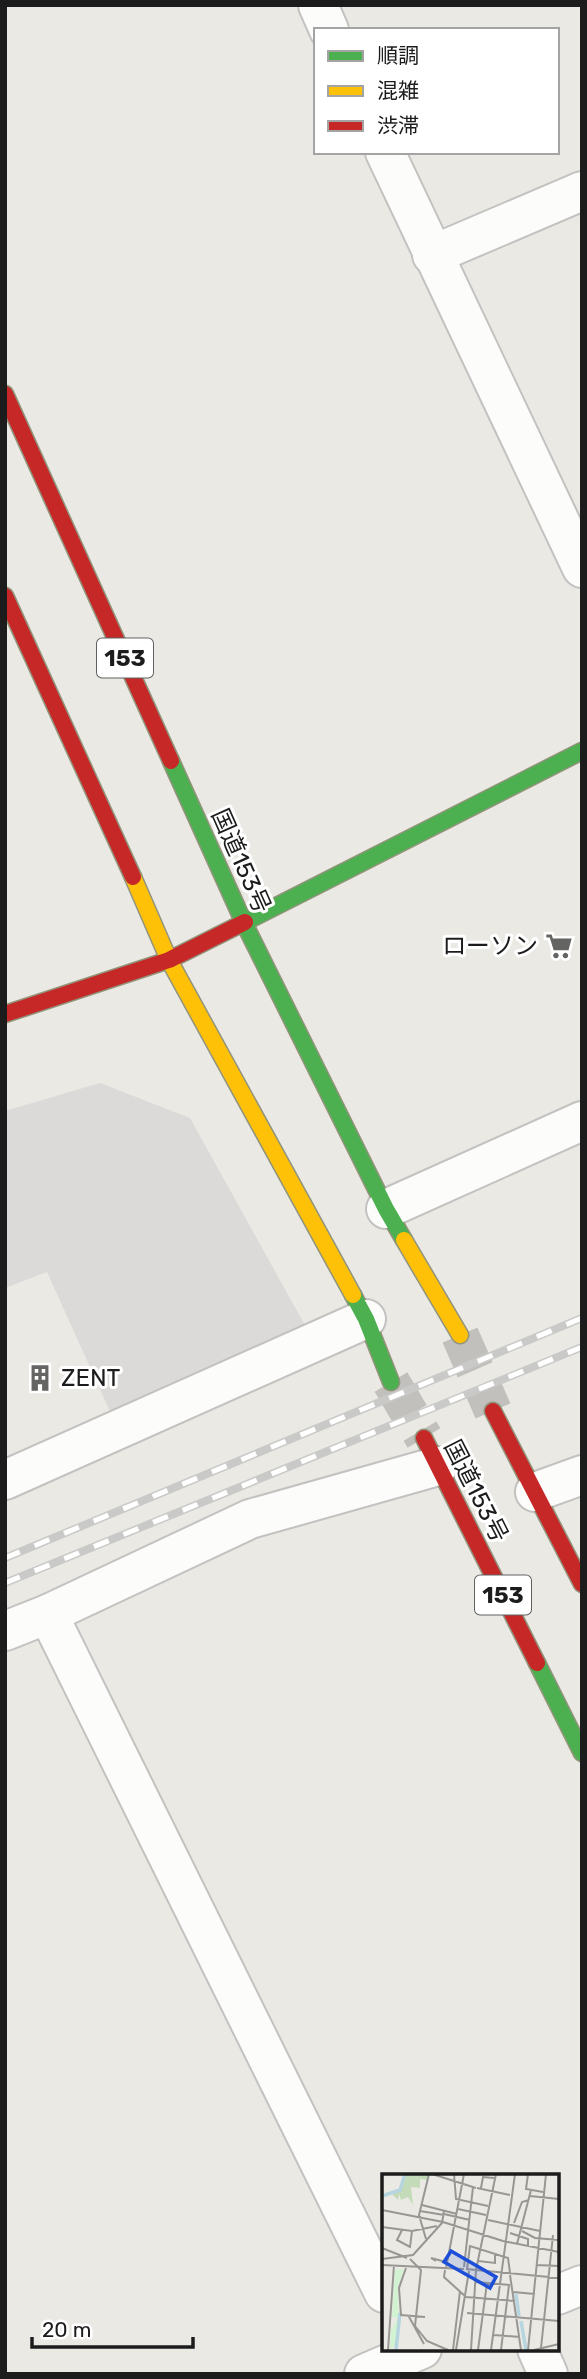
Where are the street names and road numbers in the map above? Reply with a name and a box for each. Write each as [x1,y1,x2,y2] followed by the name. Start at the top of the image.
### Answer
[97,638,153,678] road number: 153
[206,805,276,917] street label: 国道153号
[438,1435,514,1547] street label: 国道153号
[475,1576,531,1614] road number: 153

